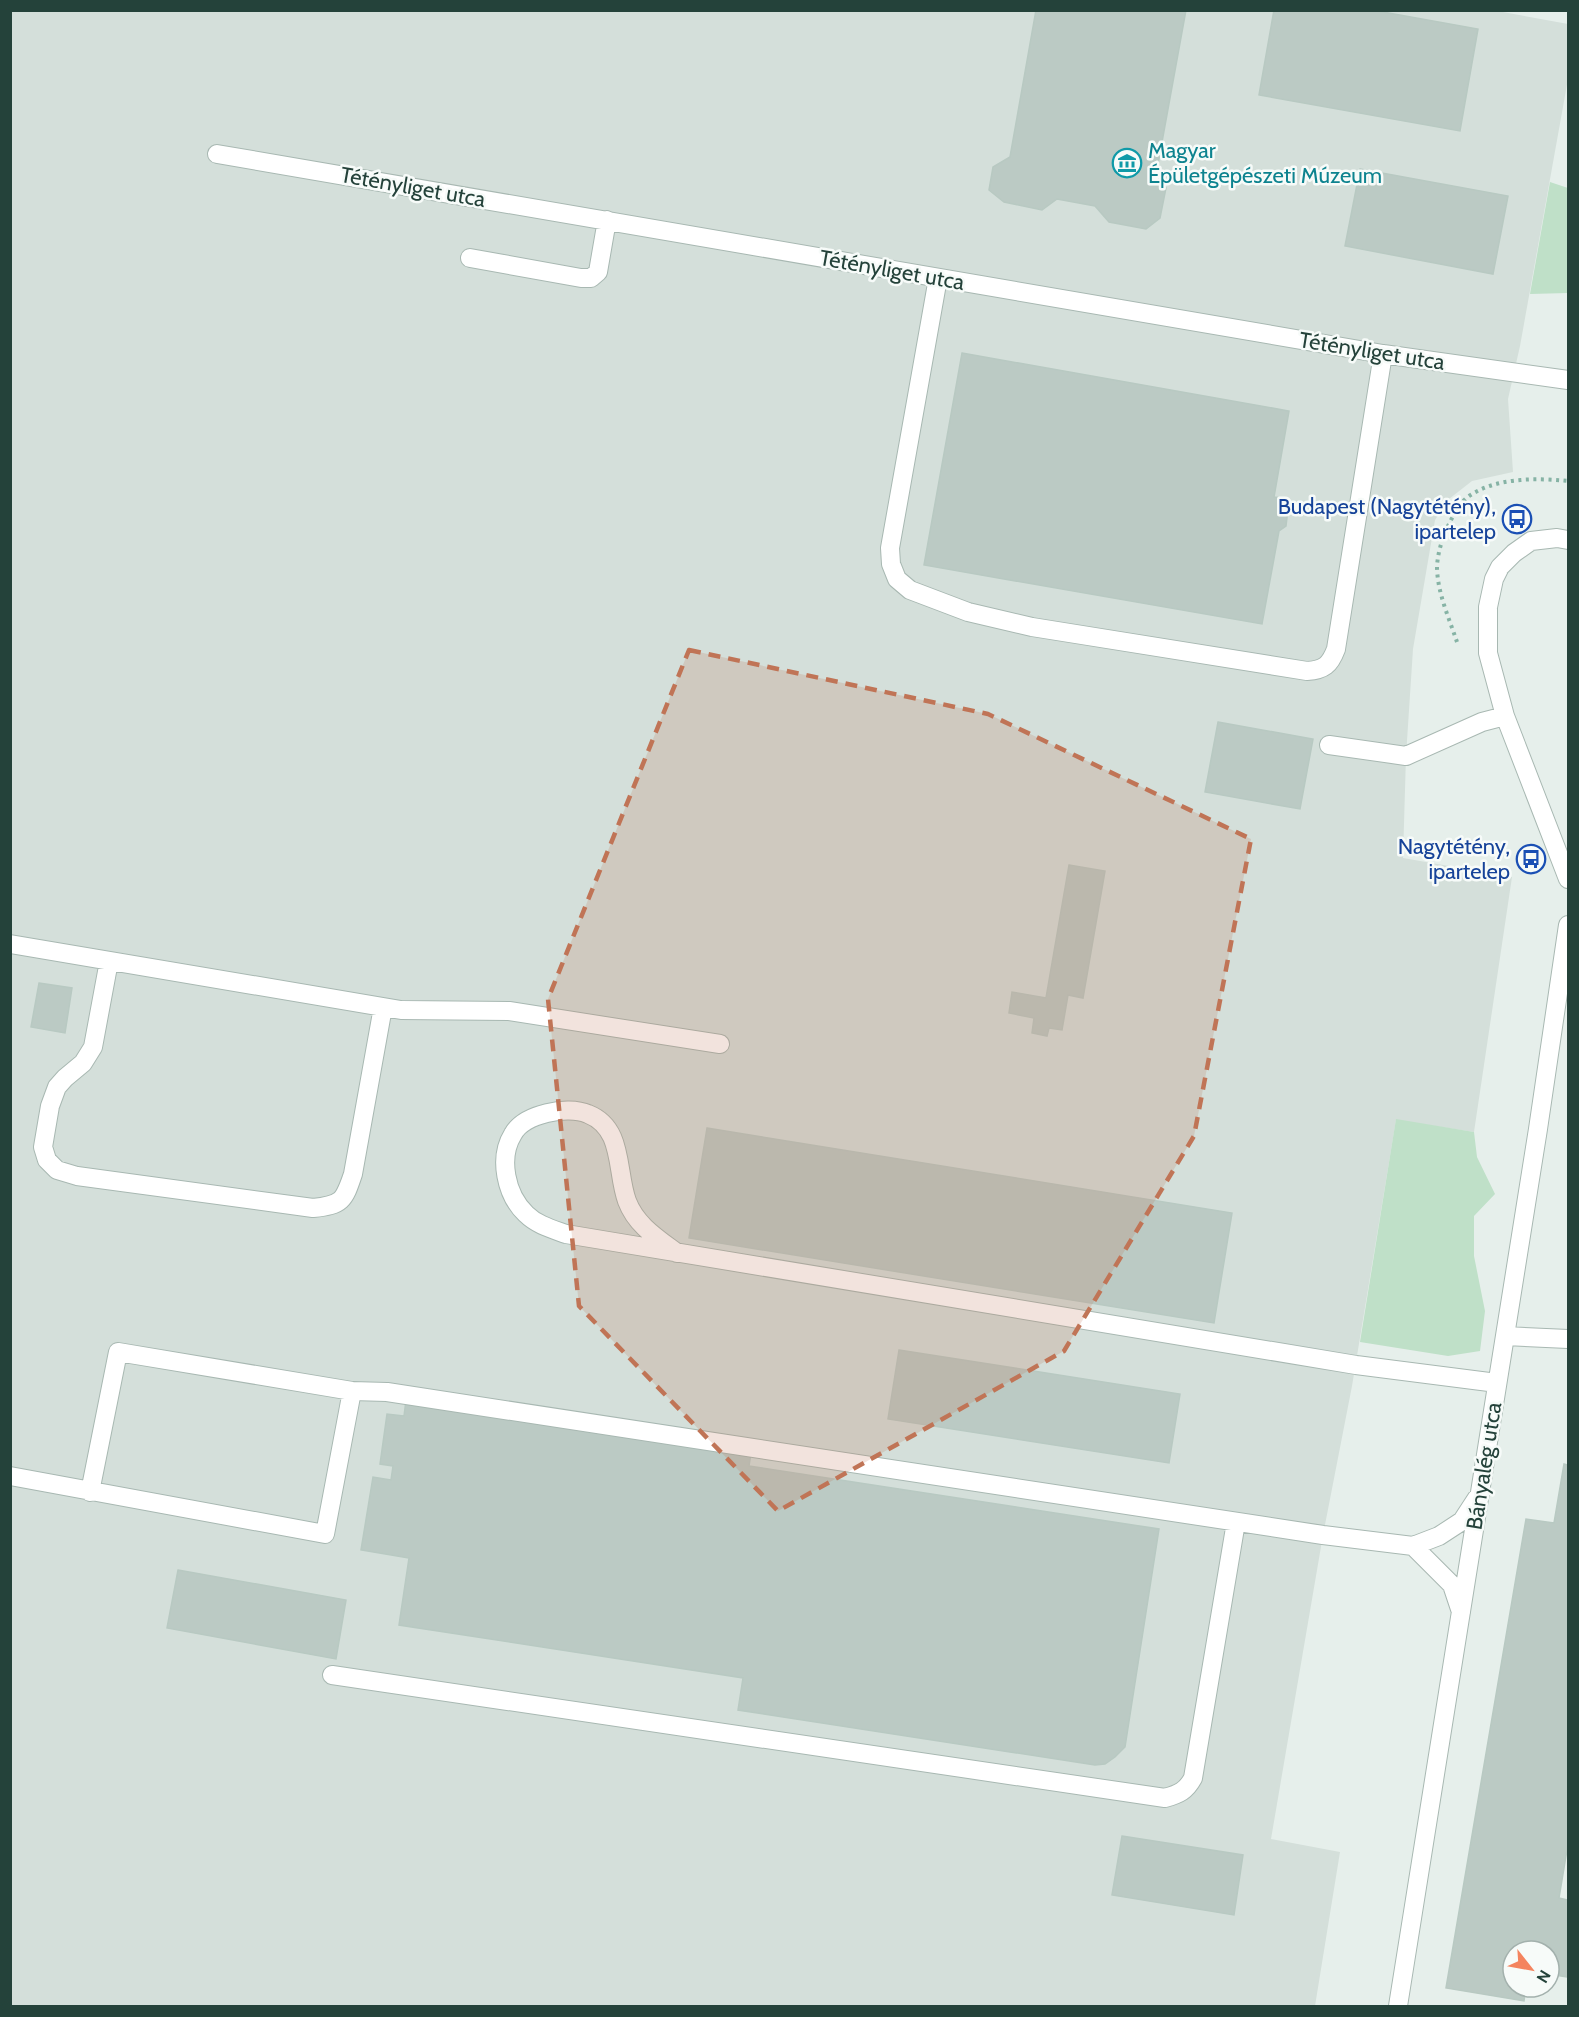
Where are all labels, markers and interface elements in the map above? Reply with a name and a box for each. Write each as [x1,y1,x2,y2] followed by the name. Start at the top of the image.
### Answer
[1148,137,1382,189] place label: Magyar Épületgépészeti Múzeum
[1111,147,1143,179] museum icon: Magyar Épületgépészeti Múzeum
[338,161,488,213] street label: Tétényliget utca
[817,244,967,296] street label: Tétényliget utca
[1297,326,1447,376] street label: Tétényliget utca
[1278,493,1496,545] place label: Budapest (Nagytétény), ipartelep
[1501,503,1533,535] bus stop icon: Budapest (Nagytétény), ipartelep
[1398,833,1510,885] place label: Nagytétény, ipartelep
[1515,843,1547,875] bus stop icon: Nagytétény, ipartelep
[1461,1400,1507,1532] street label: Bányalég utca
[1501,1939,1561,1999] north arrow
[1532,1967,1554,1986] text: N

